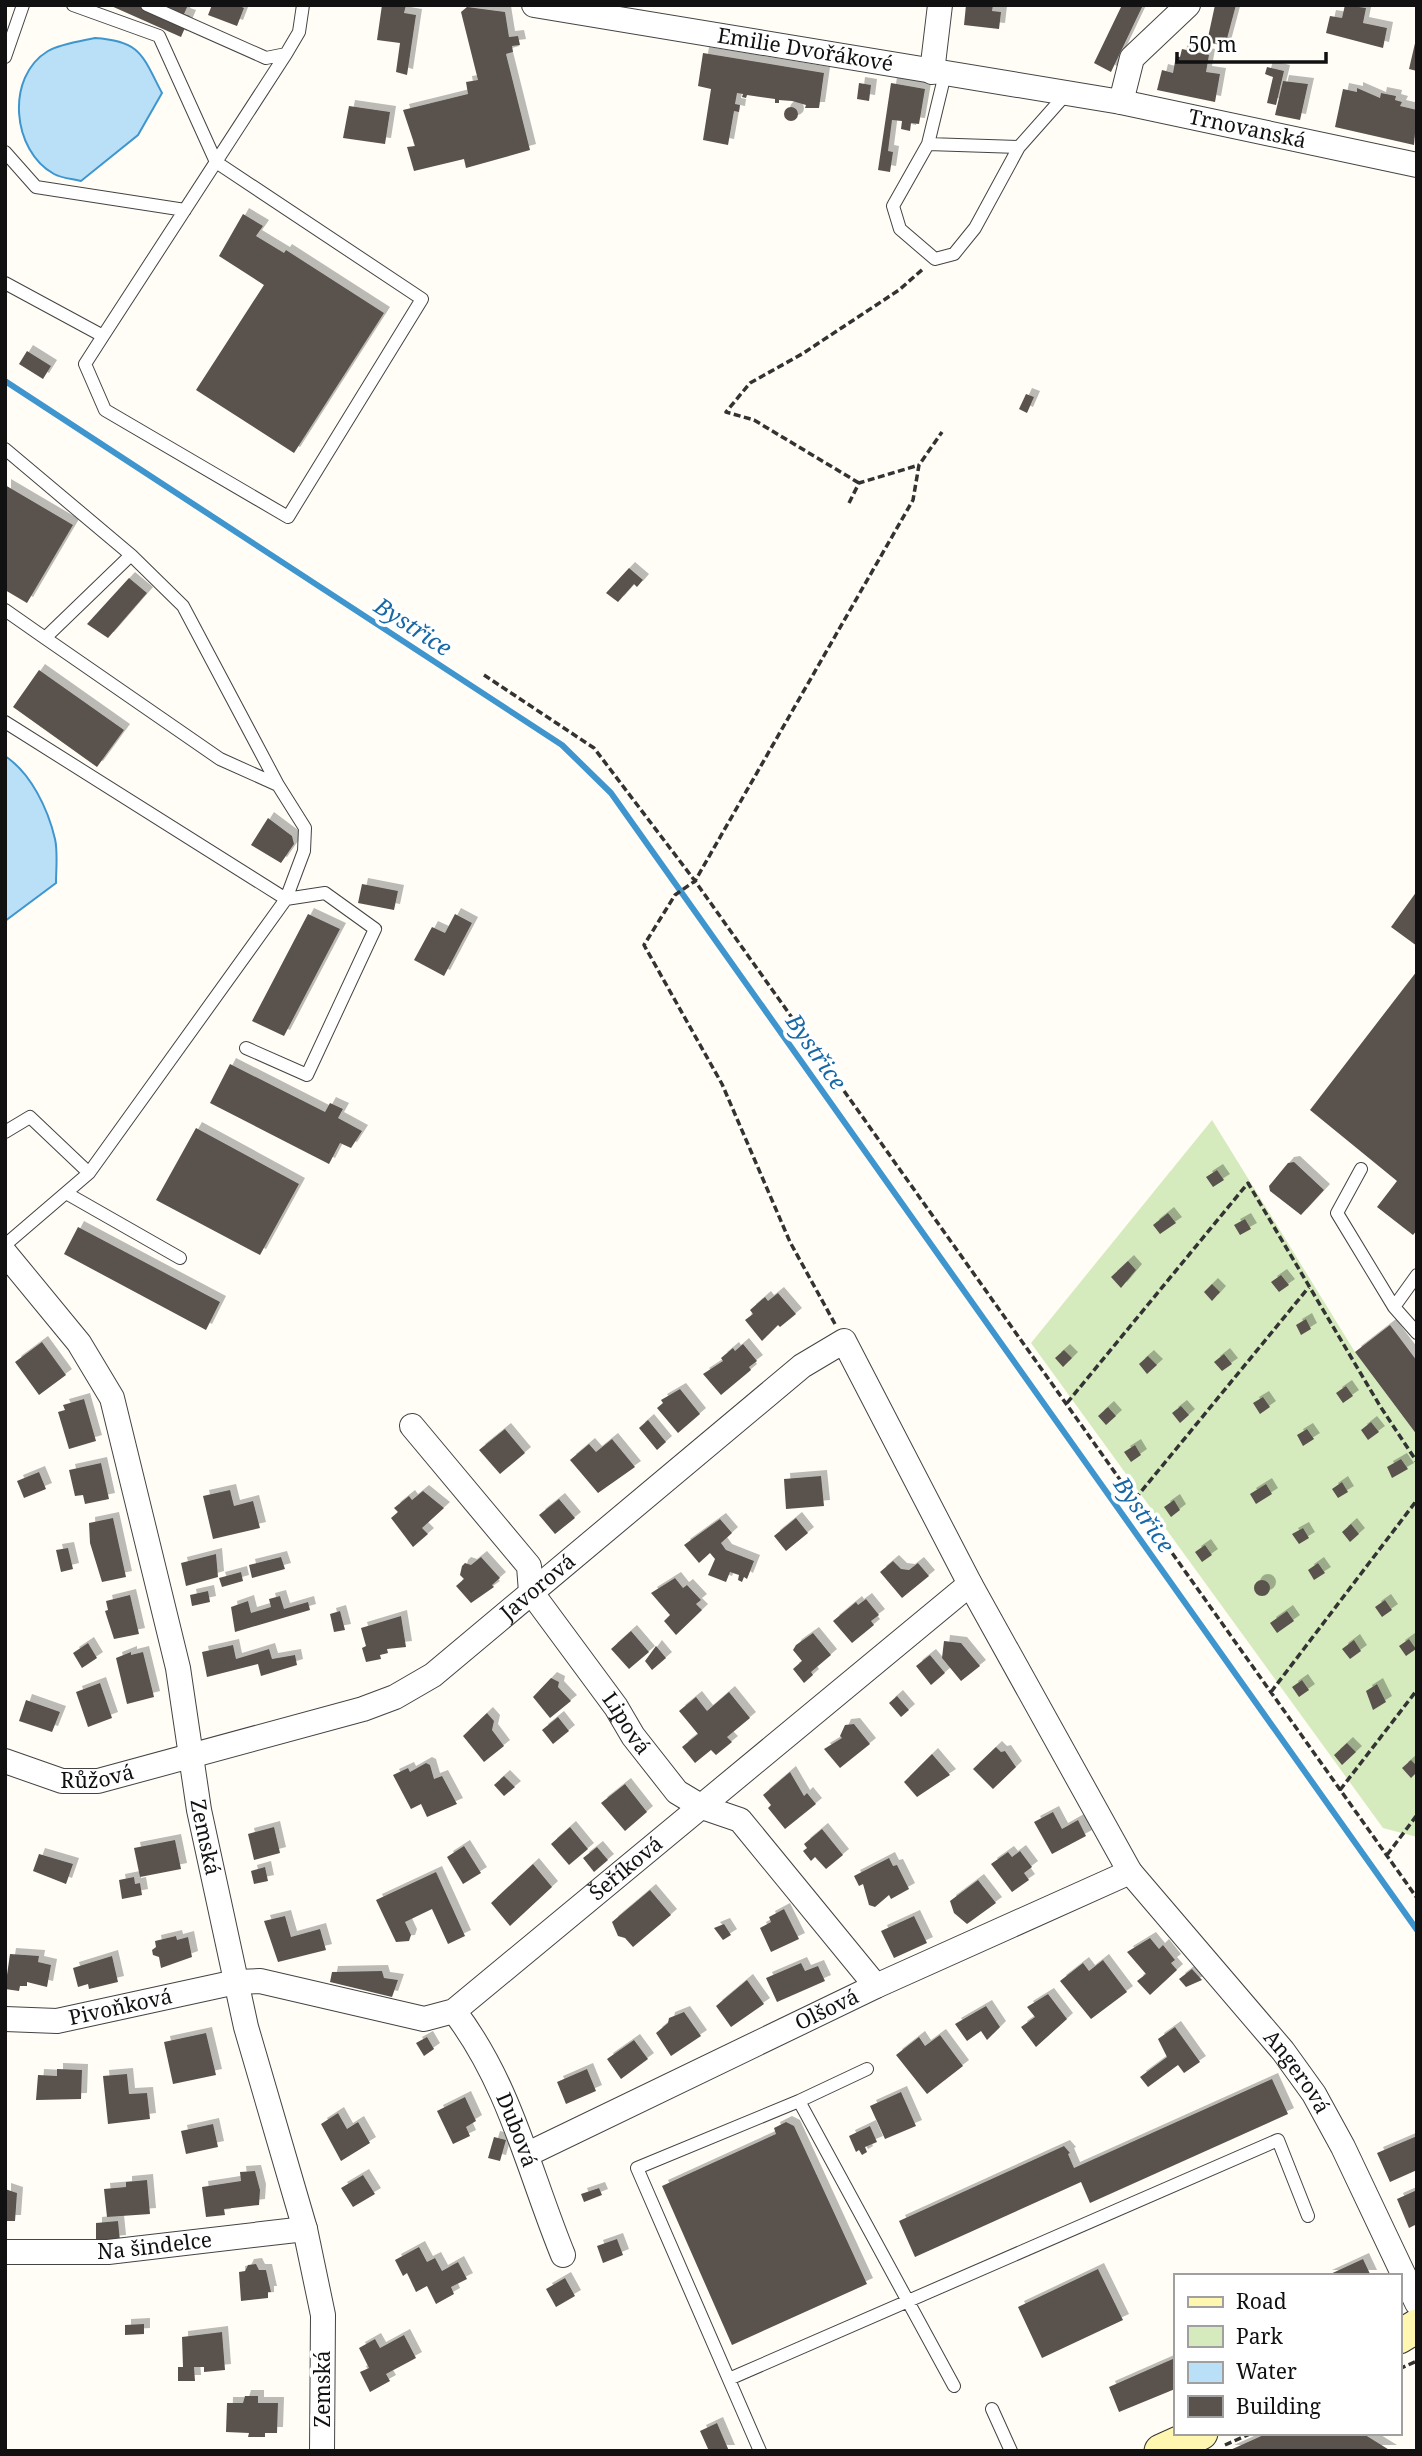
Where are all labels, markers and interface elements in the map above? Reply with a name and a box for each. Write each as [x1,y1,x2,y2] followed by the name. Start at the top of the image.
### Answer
[715,21,896,77] street label: Emilie Dvořákové
[1177,21,1326,65] scale bar
[1188,30,1237,58] text: 50 m
[1186,102,1309,154] street label: Trnovanská
[368,589,458,663] water label: Bystřice
[778,1006,855,1096] water label: Bystřice
[1106,1469,1183,1559] water label: Bystřice
[493,1547,581,1626] street label: Javorová
[597,1686,657,1760] street label: Lipová
[61,1757,137,1794] street label: Růžová
[185,1797,228,1878] street label: Zemská
[583,1829,668,1906] street label: Šeříková
[66,1981,175,2031] street label: Pivoňková
[790,1981,863,2036] street label: Olšová
[1258,2023,1337,2118] street label: Angerová
[490,2088,545,2171] street label: Dubová
[97,2225,213,2265] street label: Na šindelce
[1174,2274,1401,2435] legend
[1236,2287,1287,2315] text: Road
[1236,2322,1283,2350] text: Park
[308,2350,336,2428] street label: Zemská
[1236,2357,1297,2385] text: Water
[1236,2392,1321,2420] text: Building

